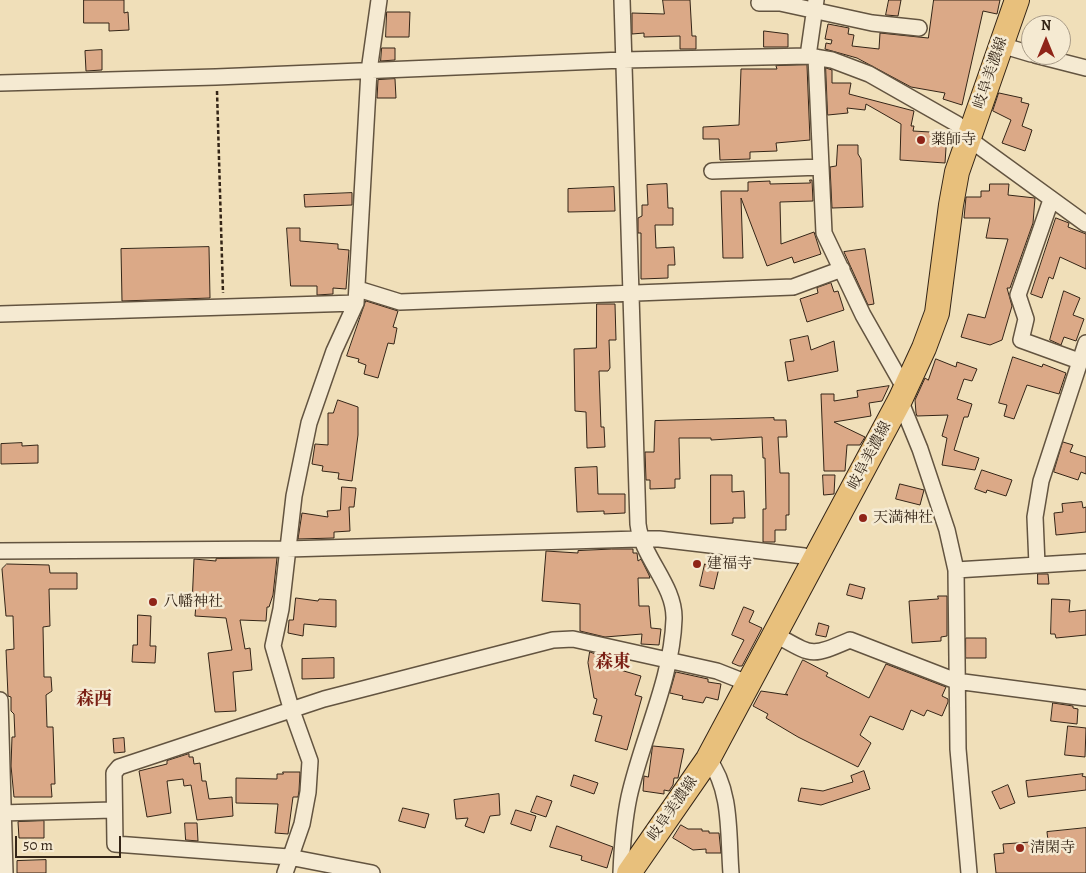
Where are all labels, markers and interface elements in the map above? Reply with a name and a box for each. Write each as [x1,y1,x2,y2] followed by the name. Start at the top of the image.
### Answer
[1021,15,1071,65] north arrow
[1041,16,1051,35] text: N
[970,35,1012,111] street label: 岐阜美濃線
[931,131,976,149] place label: 薬師寺
[915,134,927,146] marker: 薬師寺
[844,419,896,493] street label: 岐阜美濃線
[873,509,933,527] place label: 天満神社
[857,512,869,524] marker: 天満神社
[707,555,752,573] place label: 建福寺
[691,558,703,570] marker: 建福寺
[163,593,223,611] place label: 八幡神社
[147,596,159,608] marker: 八幡神社
[595,652,631,674] district label: 森東
[76,689,112,711] district label: 森西
[644,773,702,845] street label: 岐阜美濃線
[18,826,124,858] scale bar
[23,835,53,855] text: 50 m
[1030,839,1075,857] place label: 清閑寺
[1014,842,1026,854] marker: 清閑寺

